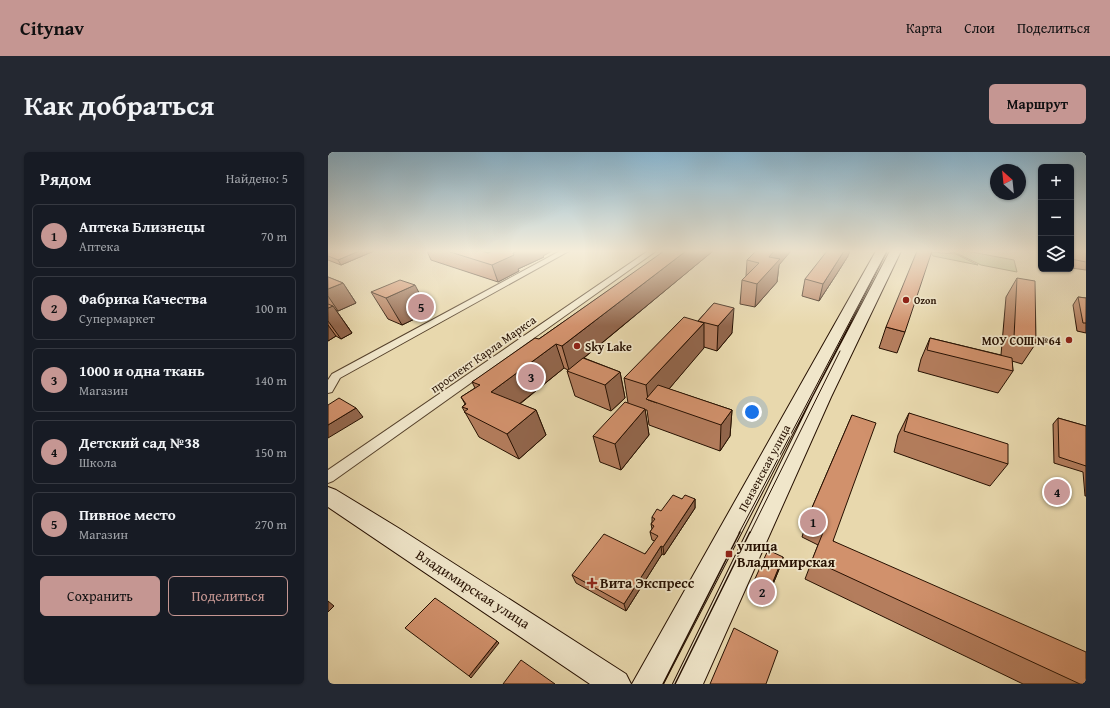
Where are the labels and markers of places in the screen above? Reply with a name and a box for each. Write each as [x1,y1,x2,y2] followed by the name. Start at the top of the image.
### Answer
[408,292,434,322] pin: 5
[914,293,936,308] place label: Ozon
[901,295,911,305] marker: Ozon
[982,332,1061,349] place label: МОУ СОШ №64
[1064,335,1074,345] marker: МОУ СОШ №64
[585,338,632,355] place label: Sky Lake
[572,341,582,351] marker: Sky Lake
[518,362,544,392] pin: 3
[1044,477,1070,507] pin: 4
[800,507,826,537] pin: 1
[736,536,835,572] place label: улица Владимирская
[724,549,734,559] marker: улица Владимирская
[600,573,695,593] place label: Вита Экспресс
[749,577,775,607] pin: 2
[587,578,597,588] marker: Вита Экспресс

